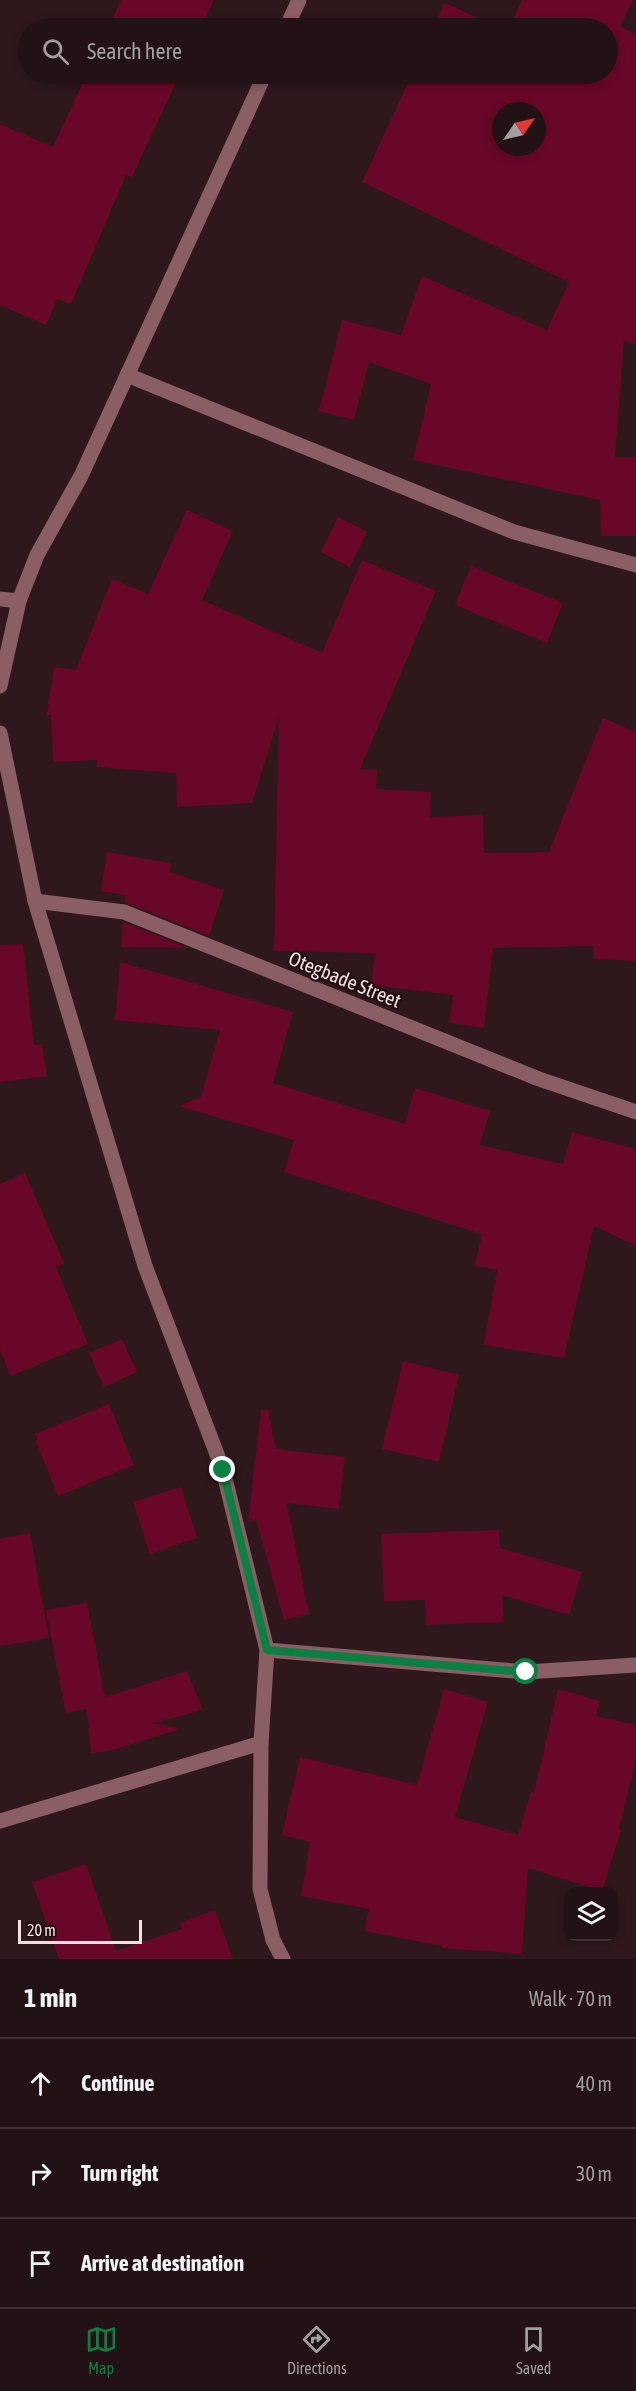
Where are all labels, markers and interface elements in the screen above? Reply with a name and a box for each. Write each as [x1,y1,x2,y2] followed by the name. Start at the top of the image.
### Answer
[18,18,618,84] search box
[39,35,72,68] icon: search
[87,38,182,64] text: Search here
[492,102,546,156] north arrow
[286,946,405,1012] street label: Otegbade Street
[209,1456,235,1482] route end
[512,1658,538,1684] route start
[564,1887,618,1941] map controls
[564,1887,618,1941] button: layers
[18,1917,142,1944] scale bar
[27,1921,56,1939] text: 20 m
[24,1983,77,2013] text: 1 min
[529,1987,612,2010] text: Walk · 70 m
[24,2067,57,2100] icon: ahead
[81,2070,155,2096] text: Continue
[576,2072,612,2095] text: 40 m
[24,2157,57,2190] icon: right
[81,2160,158,2186] text: Turn right
[576,2162,612,2185] text: 30 m
[24,2247,57,2280] icon: arrive
[81,2250,244,2276] text: Arrive at destination
[85,2323,118,2377] tab: Map
[287,2323,347,2377] tab: Directions
[516,2323,551,2377] tab: Saved

